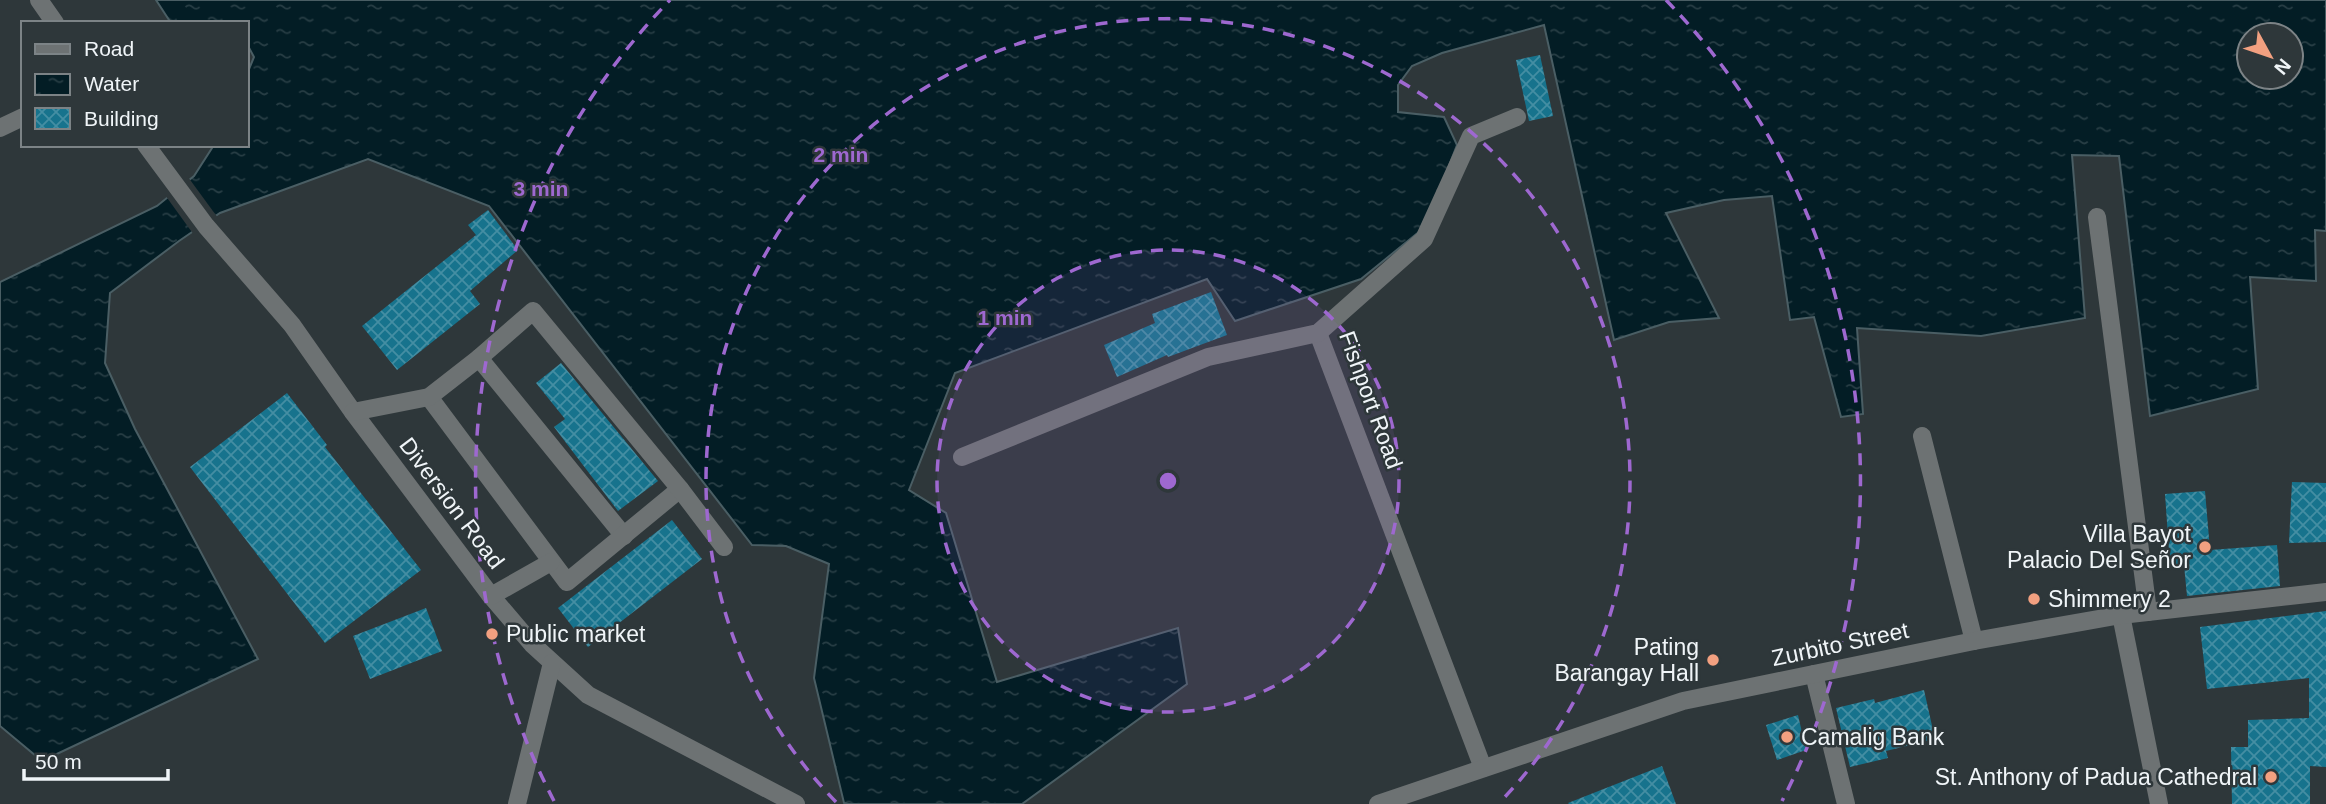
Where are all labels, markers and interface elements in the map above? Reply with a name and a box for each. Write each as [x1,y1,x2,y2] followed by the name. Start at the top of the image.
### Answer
[21,21,248,147] legend
[2235,21,2305,91] north arrow
[84,37,134,60] text: Road
[2270,55,2295,79] text: N
[84,72,139,95] text: Water
[84,107,159,130] text: Building
[814,143,868,166] text: 2 min
[514,177,568,200] text: 3 min
[978,306,1032,329] text: 1 min
[1334,328,1408,472] street label: Fishport Road
[394,432,510,574] street label: Diversion Road
[1156,469,1180,493] centre of rings
[2007,521,2192,573] place label: Villa Bayot Palacio Del Señor
[2197,539,2213,555] marker: Villa Bayot Palacio Del Señor
[2048,586,2171,612] place label: Shimmery 2
[2026,591,2042,607] marker: Shimmery 2
[1769,617,1911,671] street label: Zurbito Street
[506,621,646,647] place label: Public market
[484,626,500,642] marker: Public market
[1555,634,1699,686] place label: Pating Barangay Hall
[1705,652,1721,668] marker: Pating Barangay Hall
[1801,724,1945,750] place label: Camalig Bank
[1779,729,1795,745] marker: Camalig Bank
[24,738,168,782] scale bar
[35,750,82,773] text: 50 m
[1935,764,2257,790] place label: St. Anthony of Padua Cathedral
[2263,769,2279,785] marker: St. Anthony of Padua Cathedral

